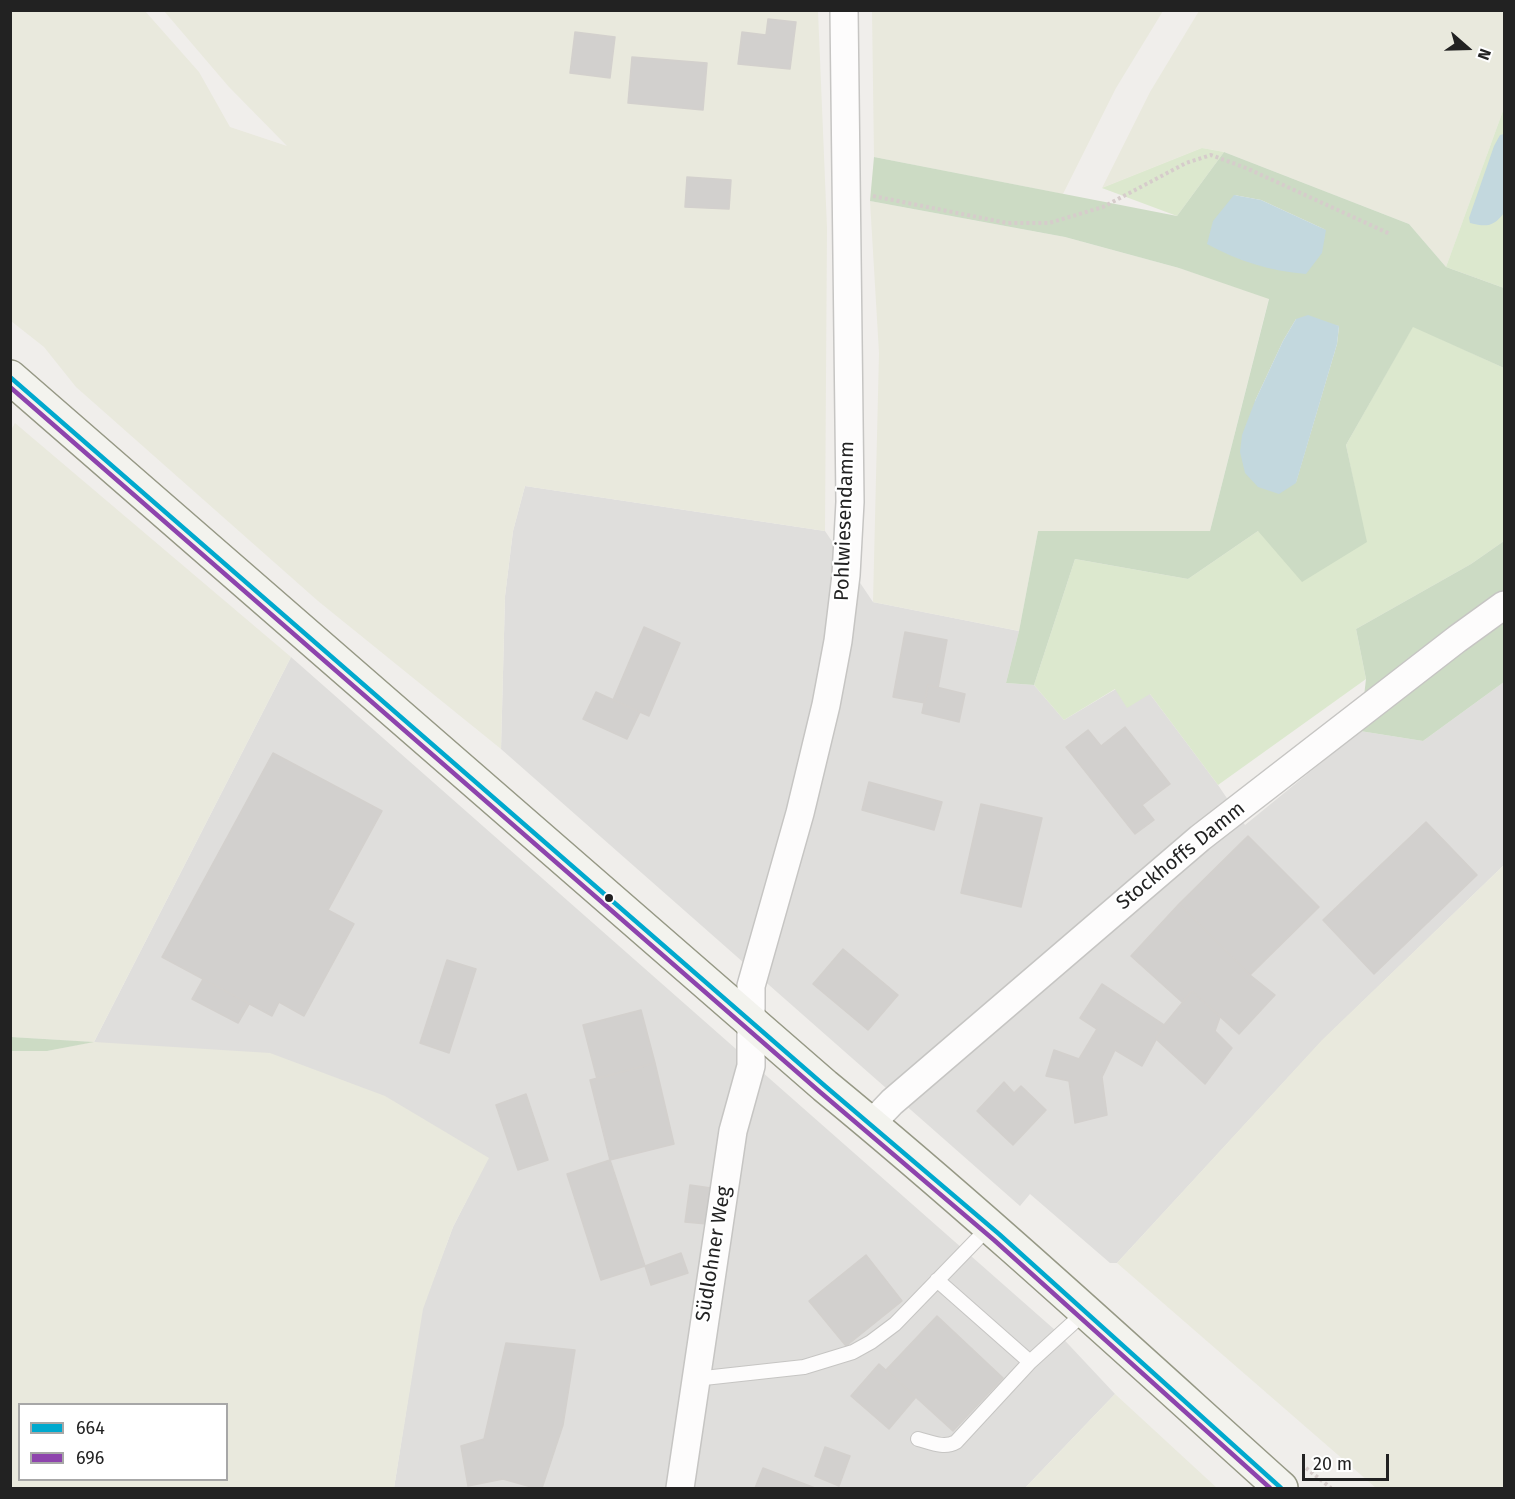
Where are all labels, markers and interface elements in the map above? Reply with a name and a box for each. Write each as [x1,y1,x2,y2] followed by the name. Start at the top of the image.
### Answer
[1437,18,1497,78] north arrow
[1474,46,1495,63] text: N
[830,441,860,601] street label: Pohlwiesendamm
[1112,797,1250,915] street label: Stockhoffs Damm
[603,892,615,904] unlabelled marker
[691,1185,737,1323] street label: Südlohner Weg
[18,1403,228,1481] legend
[76,1417,105,1439] text: 664
[1305,1442,1392,1480] scale bar
[76,1447,104,1469] text: 696
[1313,1453,1352,1475] text: 20 m

